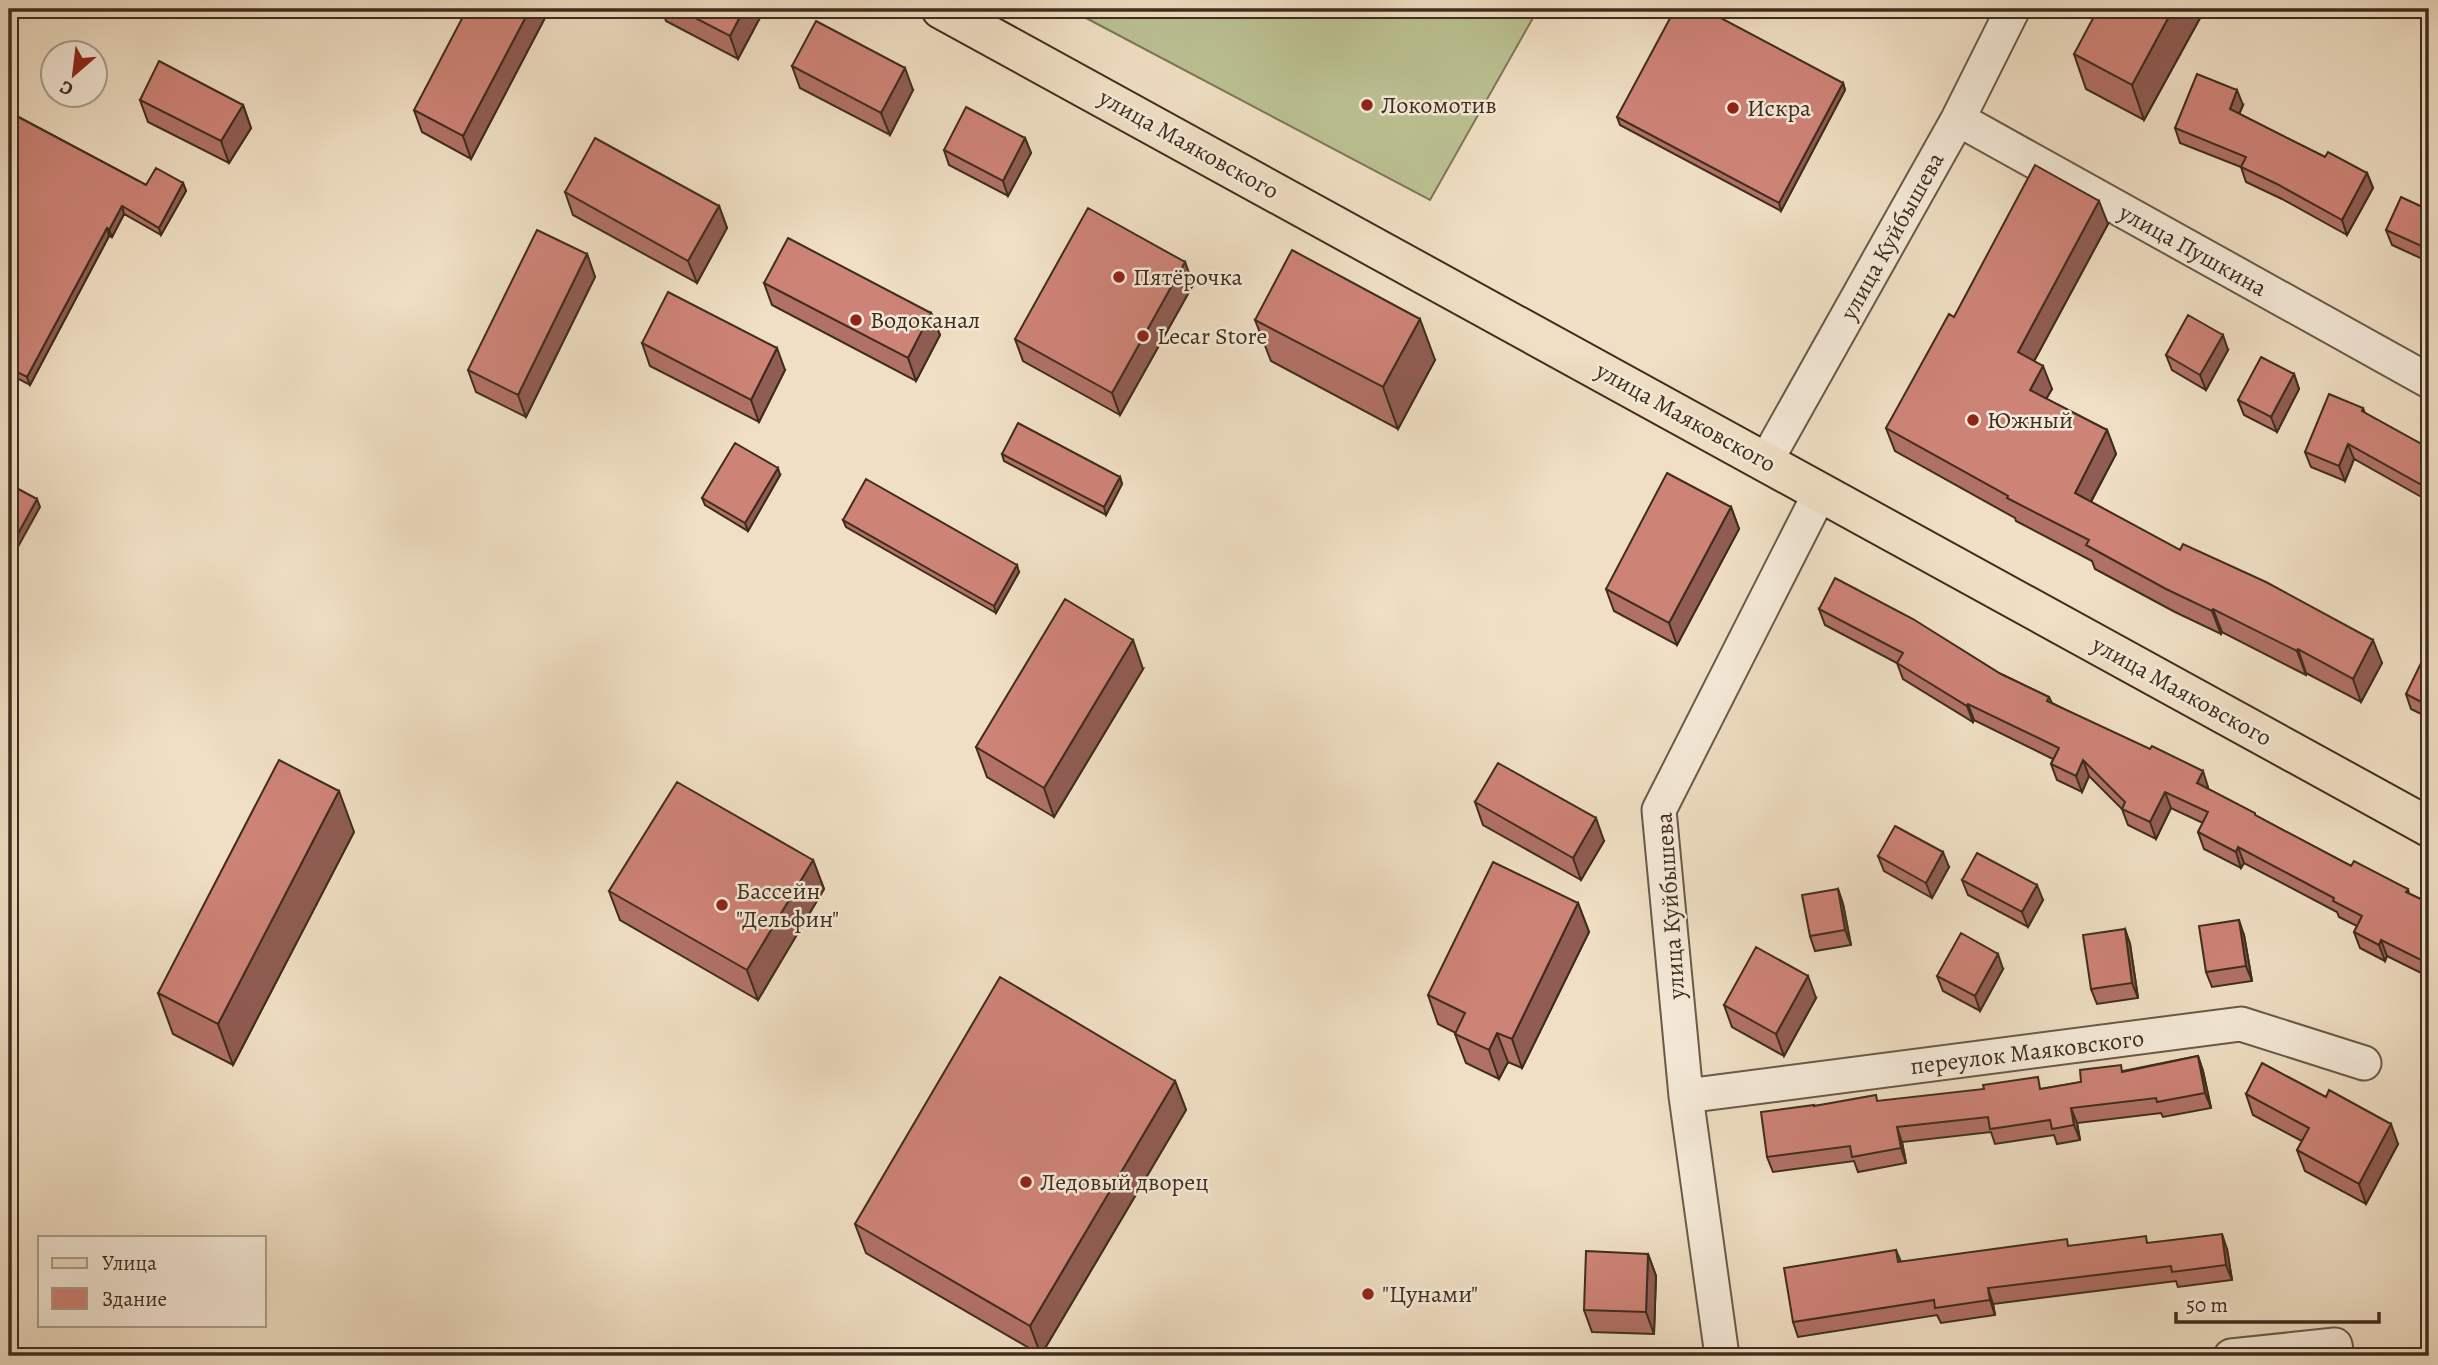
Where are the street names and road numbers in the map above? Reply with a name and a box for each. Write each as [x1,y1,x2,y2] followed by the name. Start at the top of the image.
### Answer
[1092,81,1285,207] street label: улица Маяковского
[1832,146,1951,326] street label: улица Куйбышева
[2112,196,2273,304] street label: улица Пушкина
[1589,354,1782,480] street label: улица Маяковского
[2085,628,2278,754] street label: улица Маяковского
[1648,812,1693,1001] street label: улица Куйбышева
[1908,1022,2146,1082] street label: переулок Маяковского

